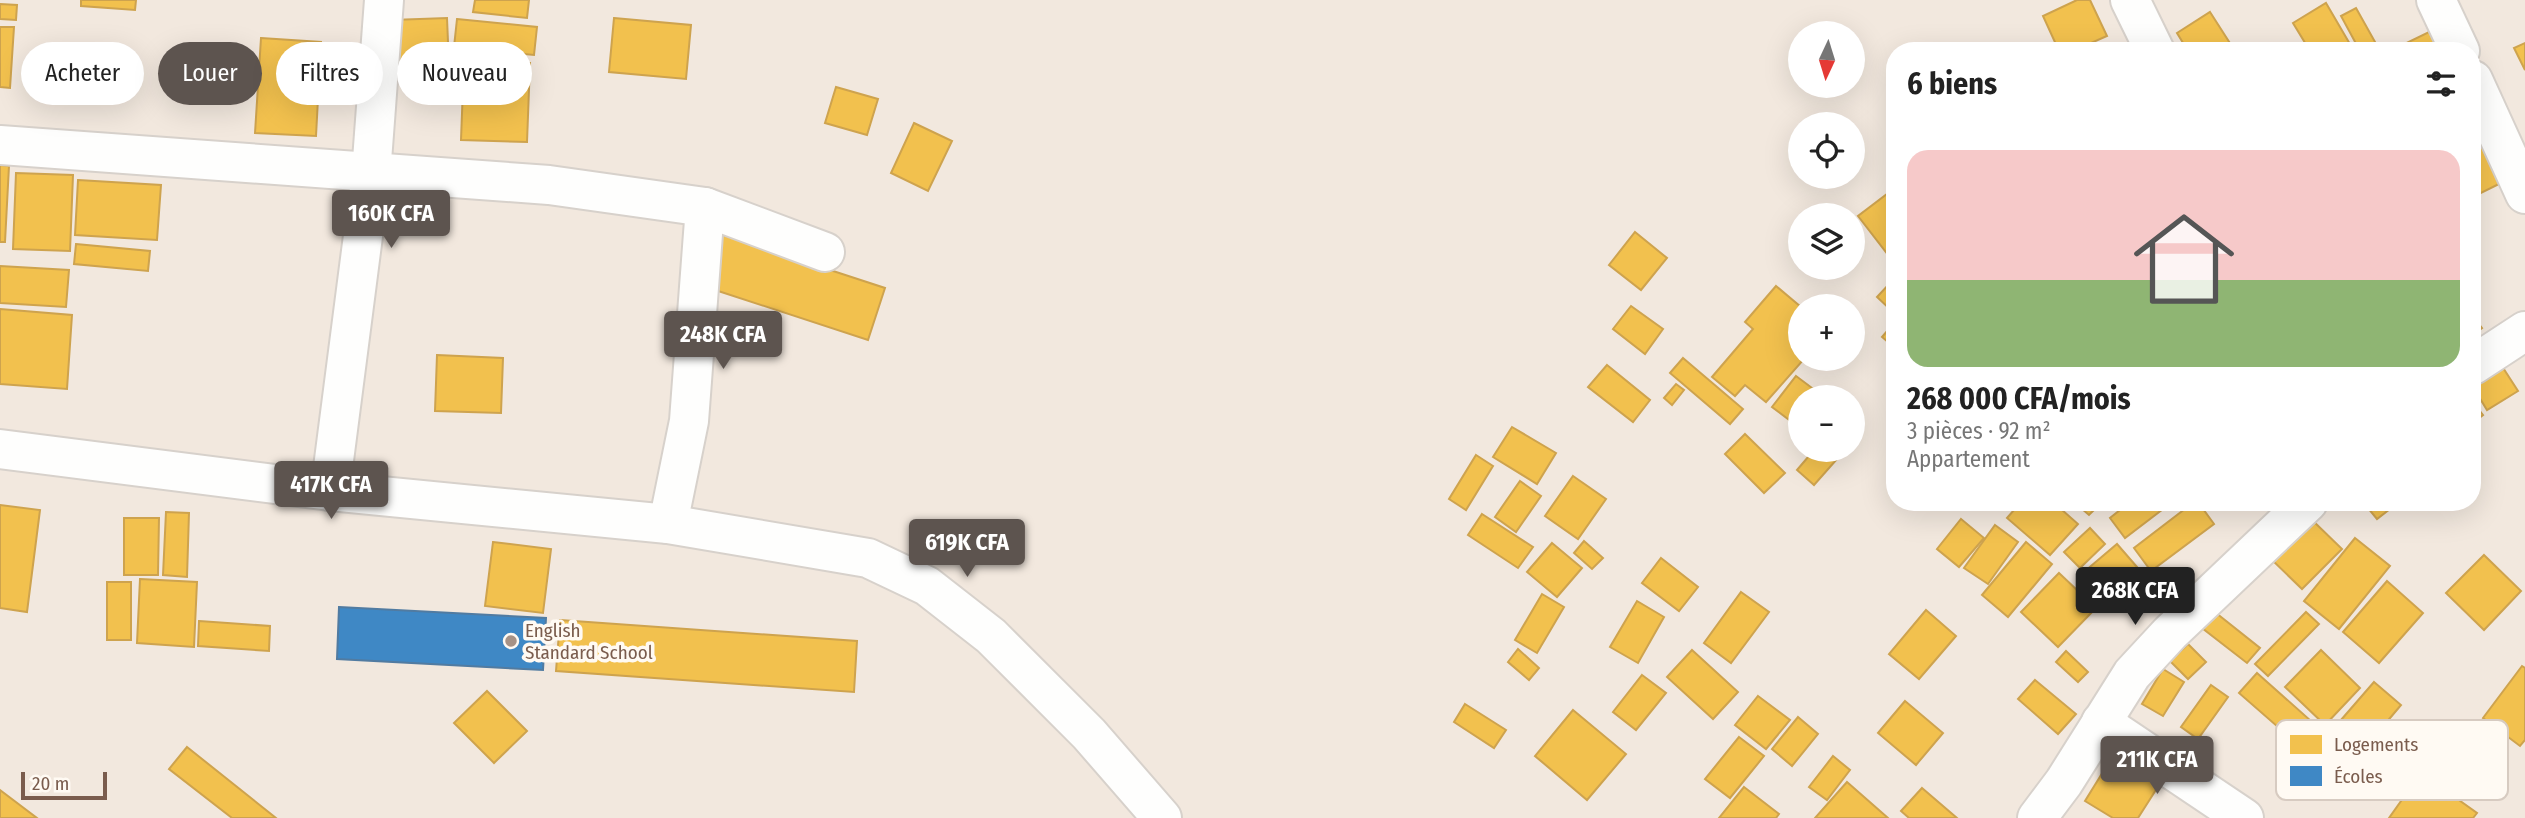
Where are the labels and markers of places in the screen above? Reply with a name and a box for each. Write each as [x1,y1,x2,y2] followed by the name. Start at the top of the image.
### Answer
[319,190,463,250] pin: 160K CFA
[651,312,795,371] pin: 248K CFA
[259,462,403,521] pin: 417K CFA
[895,520,1039,579] pin: 619K CFA
[2063,568,2207,627] pin: 268K CFA
[525,619,653,664] place label: English Standard School
[503,633,519,649] marker: English Standard School
[2085,736,2229,796] pin: 211K CFA

